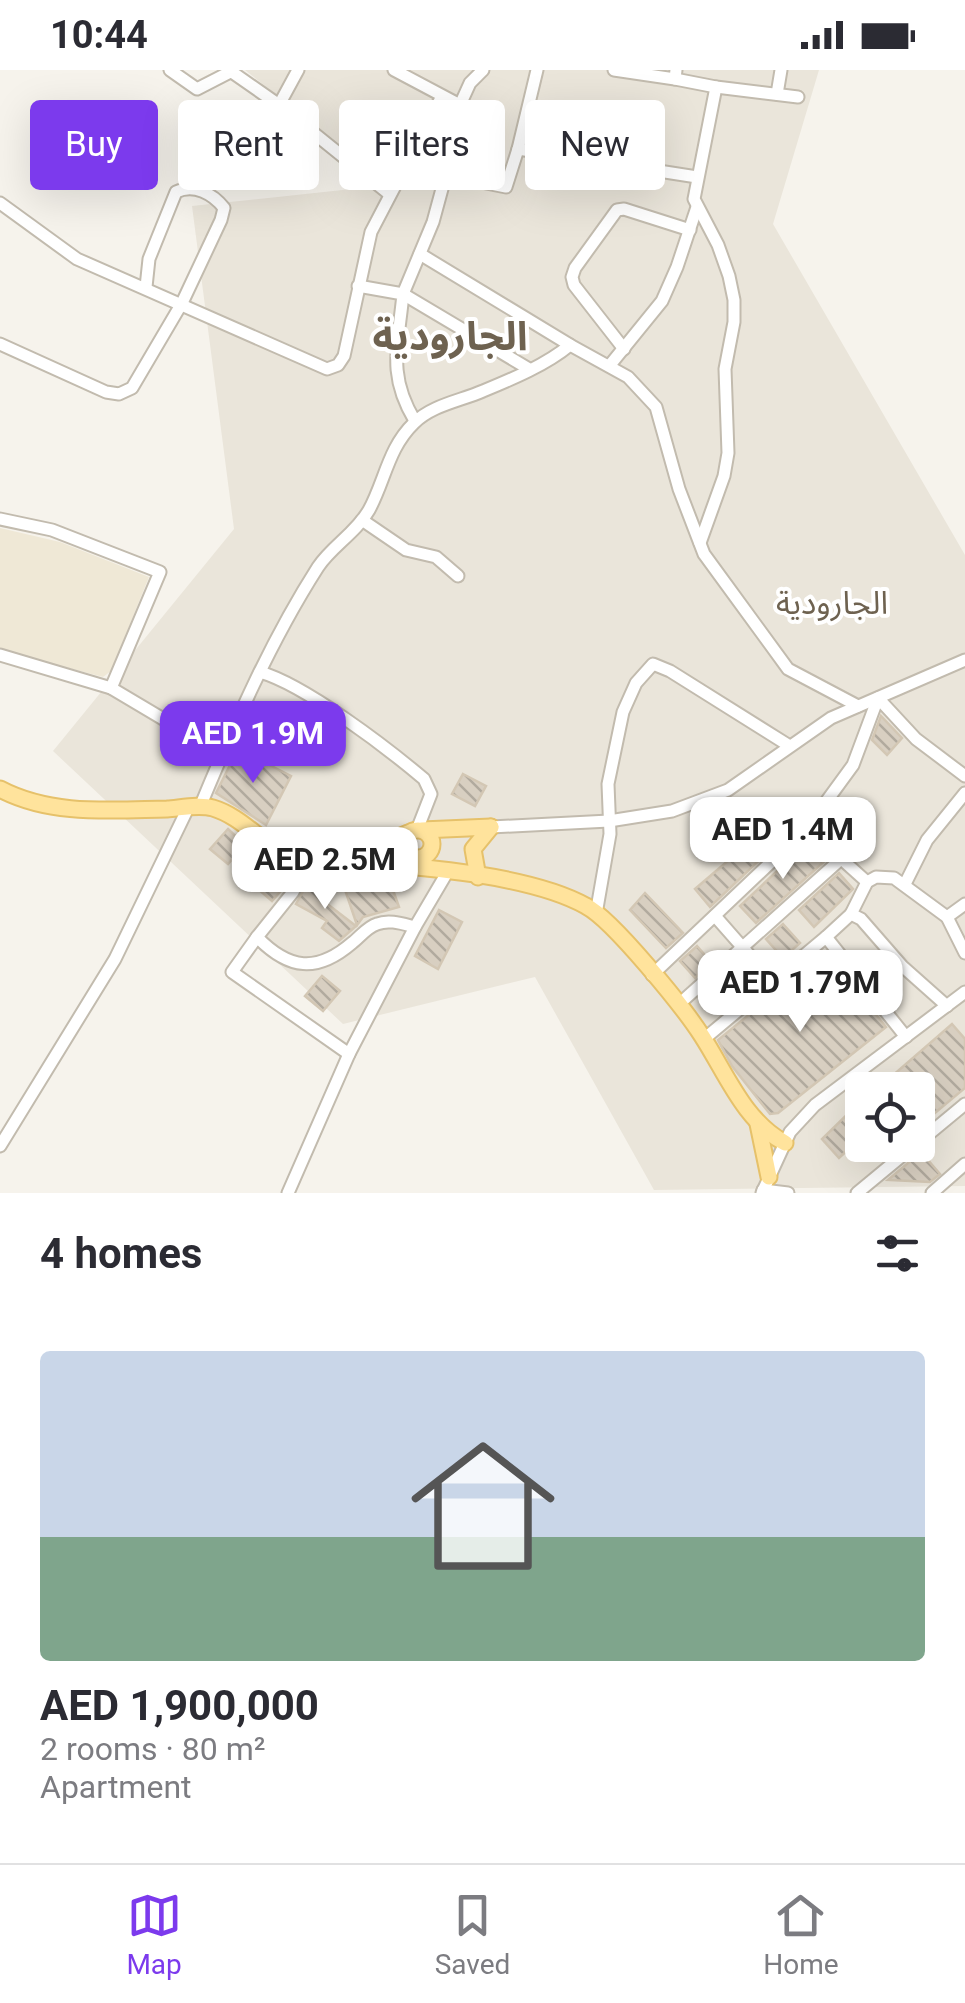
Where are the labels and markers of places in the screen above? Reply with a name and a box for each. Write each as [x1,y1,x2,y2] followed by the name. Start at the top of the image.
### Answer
[150,701,356,786] pin: AED 1.9M
[680,797,886,882] pin: AED 1.4M
[222,827,428,912] pin: AED 2.5M
[686,950,914,1035] pin: AED 1.79M

